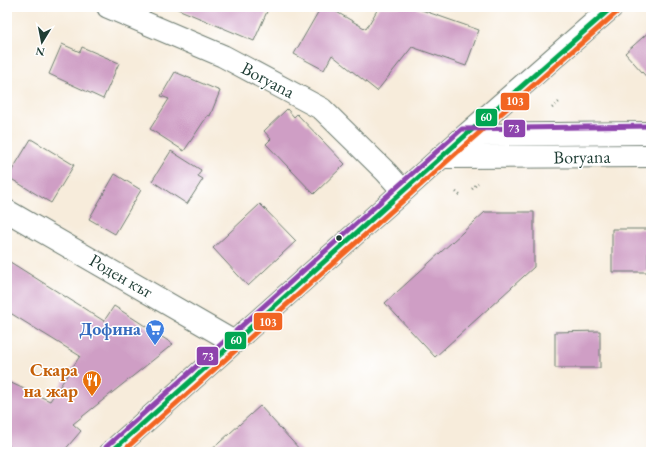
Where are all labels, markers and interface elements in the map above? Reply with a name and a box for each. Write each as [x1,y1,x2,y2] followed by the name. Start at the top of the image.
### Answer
[22,22,62,62] north arrow
[35,44,46,60] text: N
[238,56,300,103] street label: Boryana
[500,92,530,111] line badge: 103
[506,94,524,108] text: 103
[475,108,498,127] line badge: 60
[480,110,492,124] text: 60
[503,119,526,138] line badge: 73
[508,121,520,135] text: 73
[553,144,611,168] street label: Boryana
[334,233,344,243] unlabelled marker
[85,248,158,303] street label: Роден кът
[253,312,283,331] line badge: 103
[259,315,277,329] text: 103
[79,317,141,340] place label: Дофина
[144,318,166,346] supermarket icon: Дофина
[224,331,247,350] line badge: 60
[230,333,242,347] text: 60
[196,346,219,366] line badge: 73
[202,349,214,363] text: 73
[23,358,78,402] place label: Скара на жар
[81,369,103,397] restaurant icon: Скара на жар

